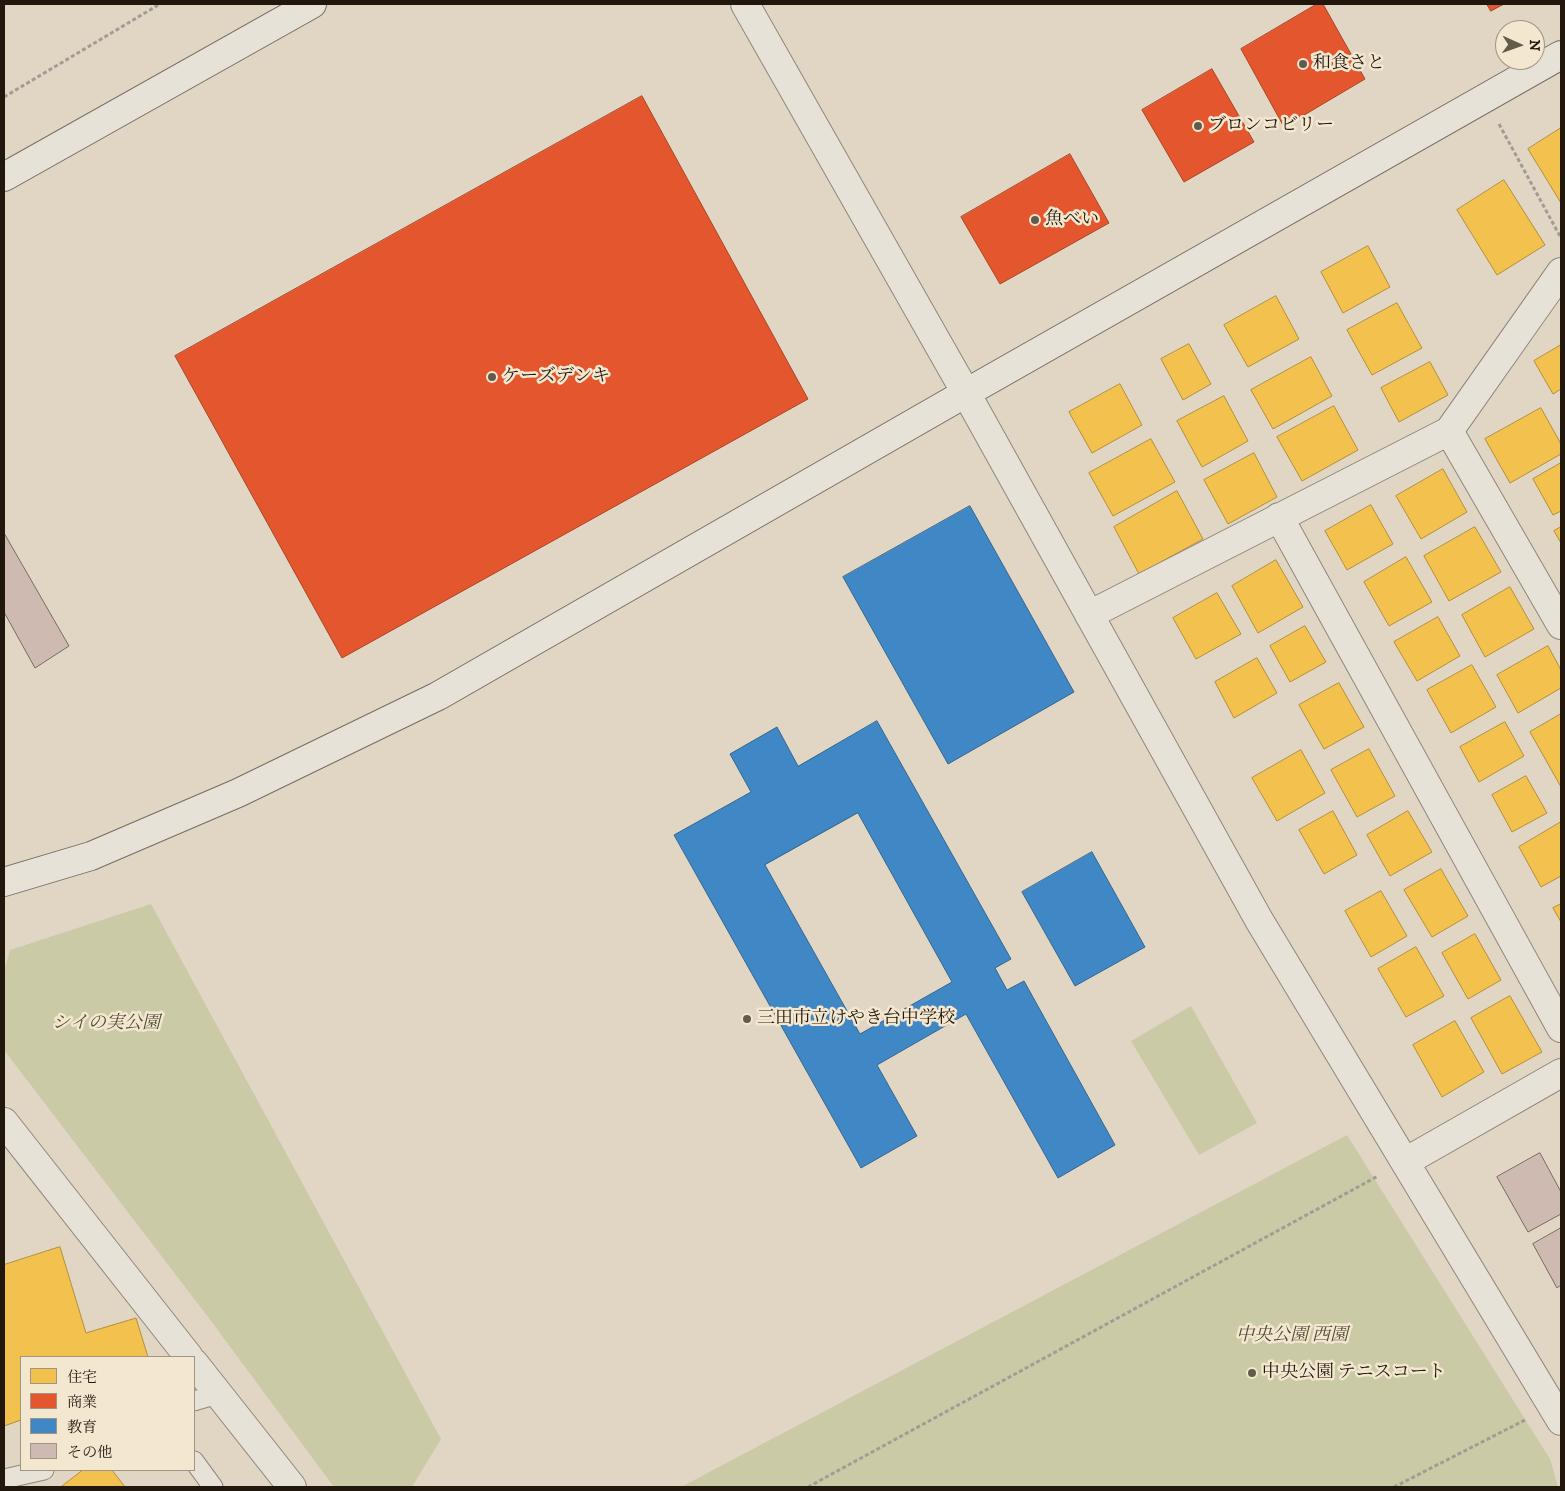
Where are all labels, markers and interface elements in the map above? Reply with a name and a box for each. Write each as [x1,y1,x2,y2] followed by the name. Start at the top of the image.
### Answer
[1495,20,1545,70] north arrow
[1525,39,1543,52] text: N
[1313,53,1385,75] place label: 和食さと
[1297,58,1309,70] marker: 和食さと
[1208,115,1334,137] place label: ブロンコビリー
[1192,120,1204,132] marker: ブロンコビリー
[1045,209,1099,231] place label: 魚べい
[1029,214,1041,226] marker: 魚べい
[502,366,610,388] place label: ケーズデンキ
[486,371,498,383] marker: ケーズデンキ
[757,1008,955,1030] place label: 三田市立けやき台中学校
[52,1013,160,1035] park label: シイの実公園
[741,1013,753,1025] marker: 三田市立けやき台中学校
[1236,1325,1348,1347] park label: 中央公園 西園
[20,1356,195,1471] legend
[1262,1362,1446,1384] place label: 中央公園 テニスコート
[1246,1367,1258,1379] marker: 中央公園 テニスコート
[67,1368,97,1387] text: 住宅
[67,1393,97,1412] text: 商業
[67,1418,97,1437] text: 教育
[67,1443,112,1462] text: その他

